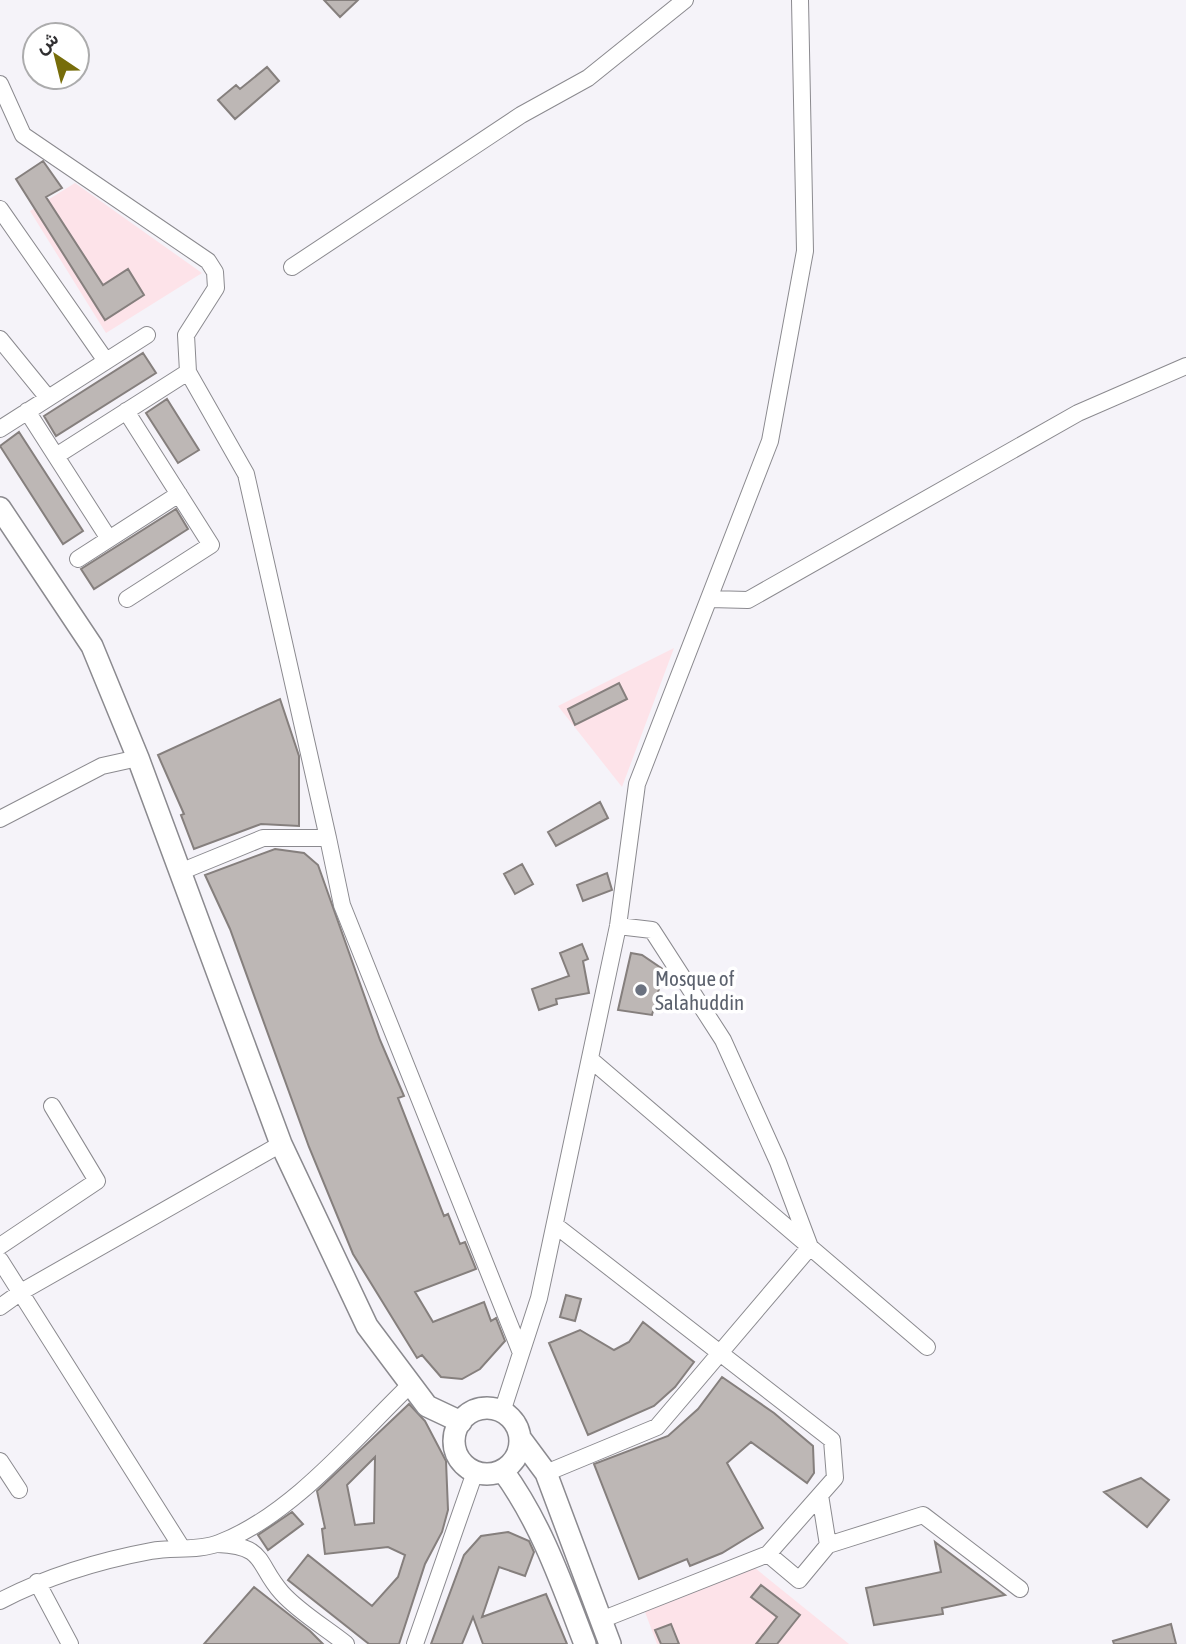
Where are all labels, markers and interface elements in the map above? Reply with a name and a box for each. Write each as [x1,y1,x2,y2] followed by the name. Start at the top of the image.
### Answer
[21,21,91,91] north arrow
[31,26,63,58] text: ش
[655,966,744,1014] place label: Mosque of Salahuddin
[633,982,649,998] marker: Mosque of Salahuddin

